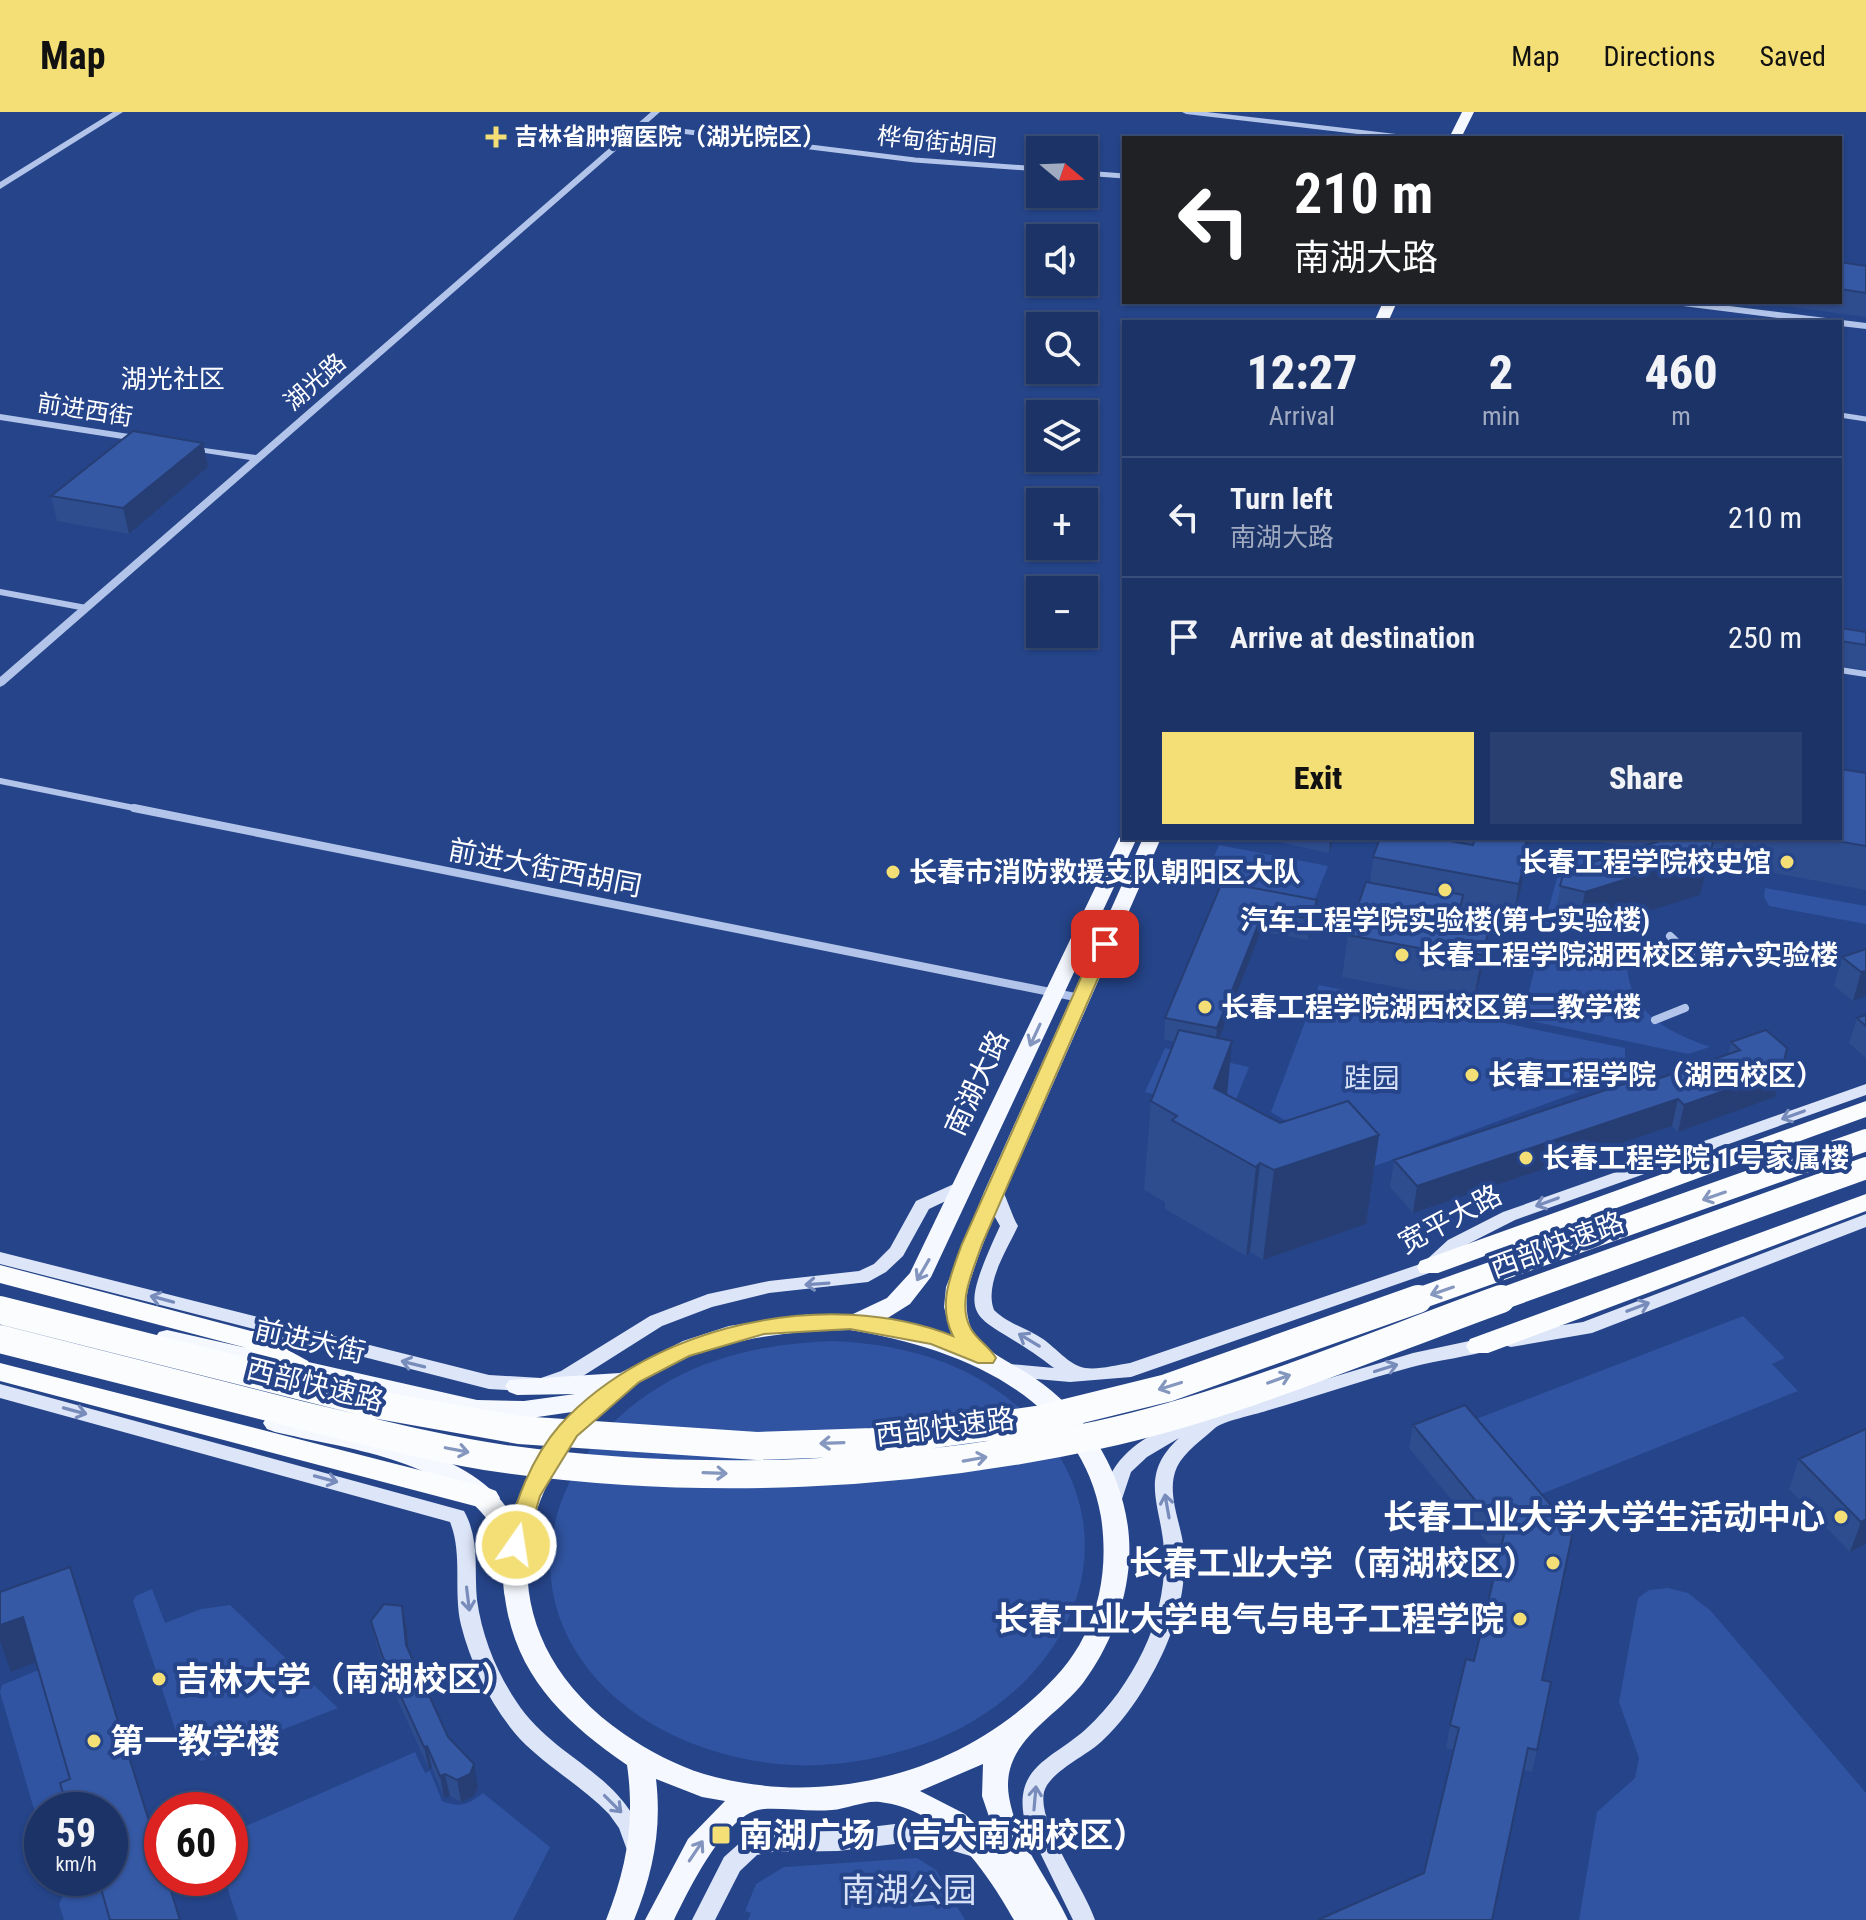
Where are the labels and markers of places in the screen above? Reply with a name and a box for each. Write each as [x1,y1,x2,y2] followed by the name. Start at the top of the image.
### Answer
[514,123,826,151] place label: 吉林省肿瘤医院（湖光院区）
[485,126,507,148] marker: 吉林省肿瘤医院（湖光院区）
[1519,846,1771,879] place label: 长春工程学院校史馆
[1778,853,1796,871] marker: 长春工程学院校史馆
[909,856,1301,889] place label: 长春市消防救援支队朝阳区大队
[884,863,902,881] marker: 长春市消防救援支队朝阳区大队
[1436,881,1454,899] marker: 汽车工程学院实验楼(第七实验楼)
[1240,904,1650,937] place label: 汽车工程学院实验楼(第七实验楼)
[1071,910,1139,978] pin
[1418,939,1838,972] place label: 长春工程学院湖西校区第六实验楼
[1393,946,1411,964] marker: 长春工程学院湖西校区第六实验楼
[1221,991,1641,1024] place label: 长春工程学院湖西校区第二教学楼
[1196,998,1214,1016] marker: 长春工程学院湖西校区第二教学楼
[1488,1059,1824,1092] place label: 长春工程学院（湖西校区）
[1463,1066,1481,1084] marker: 长春工程学院（湖西校区）
[1542,1142,1849,1175] place label: 长春工程学院 1 号家属楼
[1517,1149,1535,1167] marker: 长春工程学院 1 号家属楼
[1383,1497,1825,1537] place label: 长春工业大学大学生活动中心
[1832,1508,1850,1526] marker: 长春工业大学大学生活动中心
[1129,1543,1537,1583] place label: 长春工业大学（南湖校区）
[1544,1554,1562,1572] marker: 长春工业大学（南湖校区）
[994,1599,1504,1639] place label: 长春工业大学电气与电子工程学院
[1511,1610,1529,1628] marker: 长春工业大学电气与电子工程学院
[175,1659,515,1699] place label: 吉林大学（南湖校区）
[150,1670,168,1688] marker: 吉林大学（南湖校区）
[110,1721,280,1761] place label: 第一教学楼
[85,1732,103,1750] marker: 第一教学楼
[739,1815,1147,1855] place label: 南湖广场（吉大南湖校区）
[710,1824,732,1846] marker: 南湖广场（吉大南湖校区）

